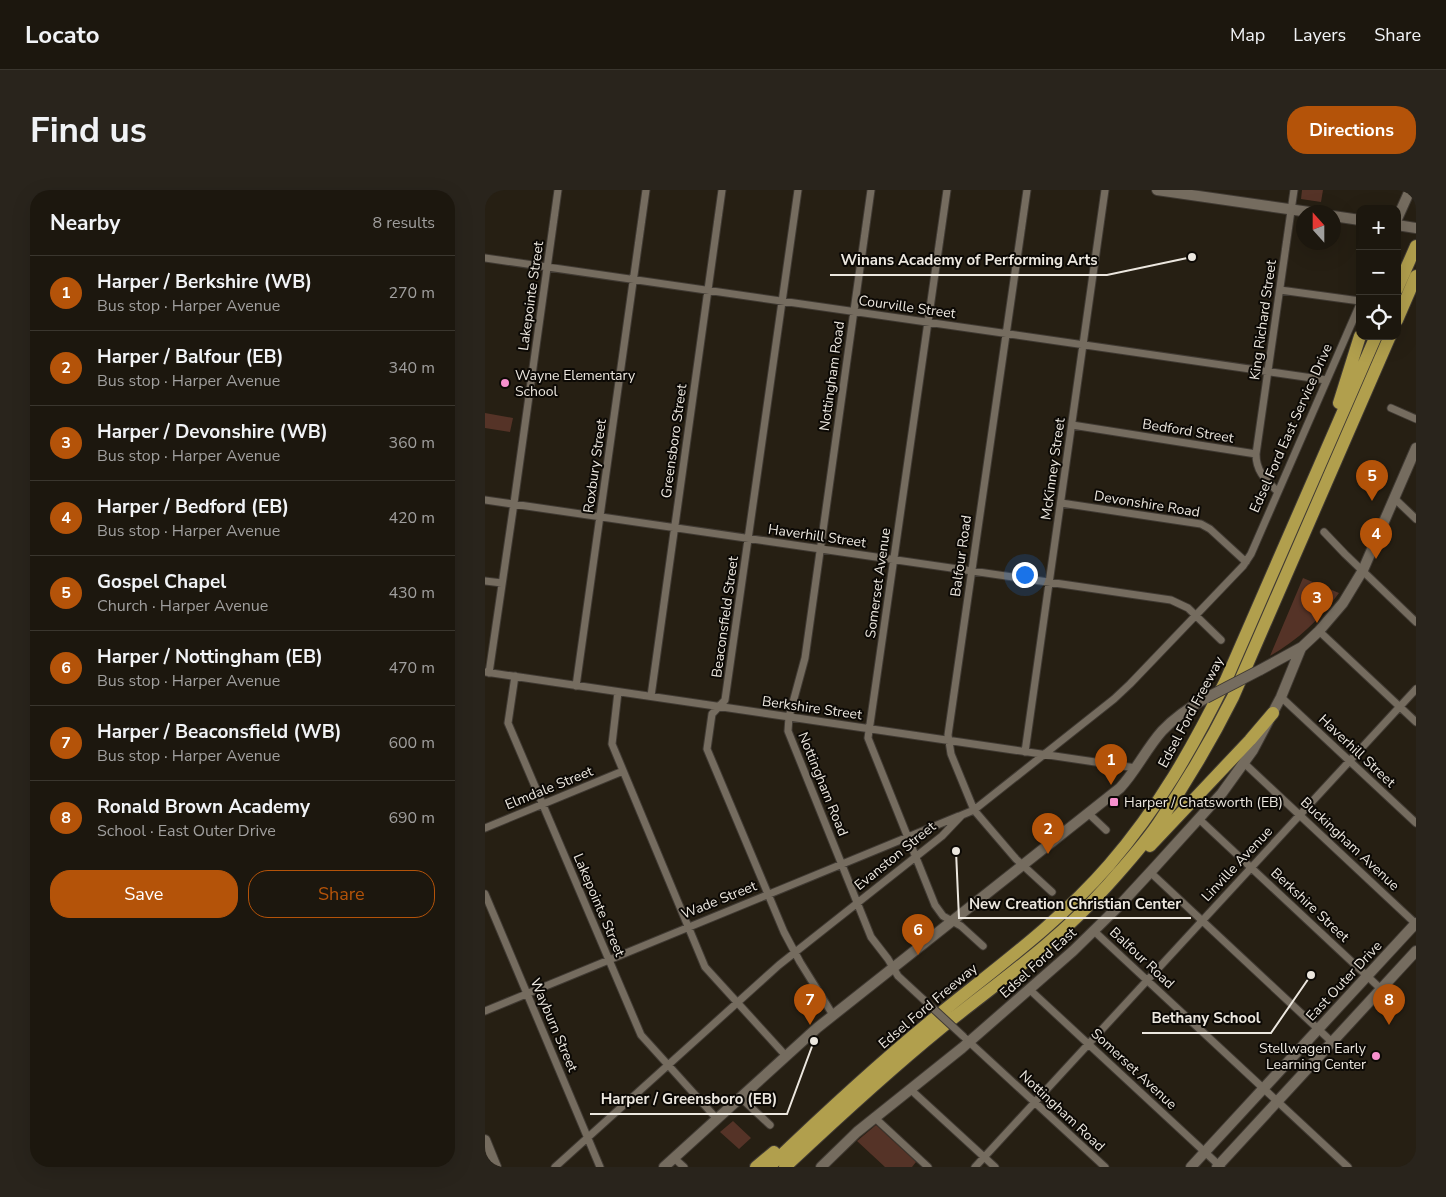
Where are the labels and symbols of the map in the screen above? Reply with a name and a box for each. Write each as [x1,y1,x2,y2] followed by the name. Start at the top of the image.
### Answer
[1296,205,1341,250] north arrow
[514,240,548,352] street label: Lakepointe Street
[830,245,1107,275] callout: Winans Academy of Performing Arts
[840,250,1098,270] text: Winans Academy of Performing Arts
[1245,259,1281,381] street label: King Richard Street
[857,291,957,323] street label: Courville Street
[815,320,849,432] street label: Nottingham Road
[1245,340,1337,516] street label: Edsel Ford East Service Drive
[515,366,636,401] place label: Wayne Elementary School
[499,377,511,389] marker: Wayne Elementary School
[657,383,691,499] street label: Greensboro Street
[1141,414,1235,448] street label: Bedford Street
[1036,417,1070,521] street label: McKinney Street
[579,418,611,514] street label: Roxbury Street
[1356,460,1388,501] pin: 5
[1093,486,1201,522] street label: Devonshire Road
[946,514,976,598] street label: Balfour Road
[1360,518,1392,559] pin: 4
[767,520,867,552] street label: Haverhill Street
[861,527,895,639] street label: Somerset Avenue
[707,555,743,679] street label: Beaconsfield Street
[1012,562,1038,588] your location
[1301,582,1333,623] pin: 3
[1154,652,1229,771] street label: Edsel Ford Freeway
[761,692,863,724] street label: Berkshire Street
[1314,710,1400,792] street label: Haverhill Street
[793,729,853,839] street label: Nottingham Road
[1095,744,1127,785] pin: 1
[502,762,596,814] street label: Elmdale Street
[1124,793,1283,812] place label: Harper / Chatsworth (EB)
[1296,793,1404,895] street label: Buckingham Avenue
[1108,796,1120,808] marker: Harper / Chatsworth (EB)
[1032,813,1064,854] pin: 2
[850,817,940,895] street label: Evanston Street
[1197,822,1277,906] street label: Linville Avenue
[569,850,629,960] street label: Lakepointe Street
[1267,864,1353,946] street label: Berkshire Street
[679,876,759,924] street label: Wade Street
[959,888,1191,918] callout: New Creation Christian Center
[969,894,1181,914] text: New Creation Christian Center
[902,914,934,955] pin: 6
[996,923,1081,1003] street label: Edsel Ford East
[1105,923,1179,993] street label: Balfour Road
[1302,937,1386,1025] street label: East Outer Drive
[875,959,982,1053] street label: Edsel Ford Freeway
[526,975,582,1075] street label: Wayburn Street
[794,984,826,1025] pin: 7
[1373,984,1405,1025] pin: 8
[1142,1003,1271,1033] callout: Bethany School
[1151,1008,1261,1028] text: Bethany School
[1087,1024,1181,1114] street label: Somerset Avenue
[1259,1039,1367,1074] place label: Stellwagen Early Learning Center
[1370,1050,1382,1062] marker: Stellwagen Early Learning Center
[1015,1066,1109,1156] street label: Nottingham Road
[590,1084,787,1114] callout: Harper / Greensboro (EB)
[601,1089,777,1109] text: Harper / Greensboro (EB)

